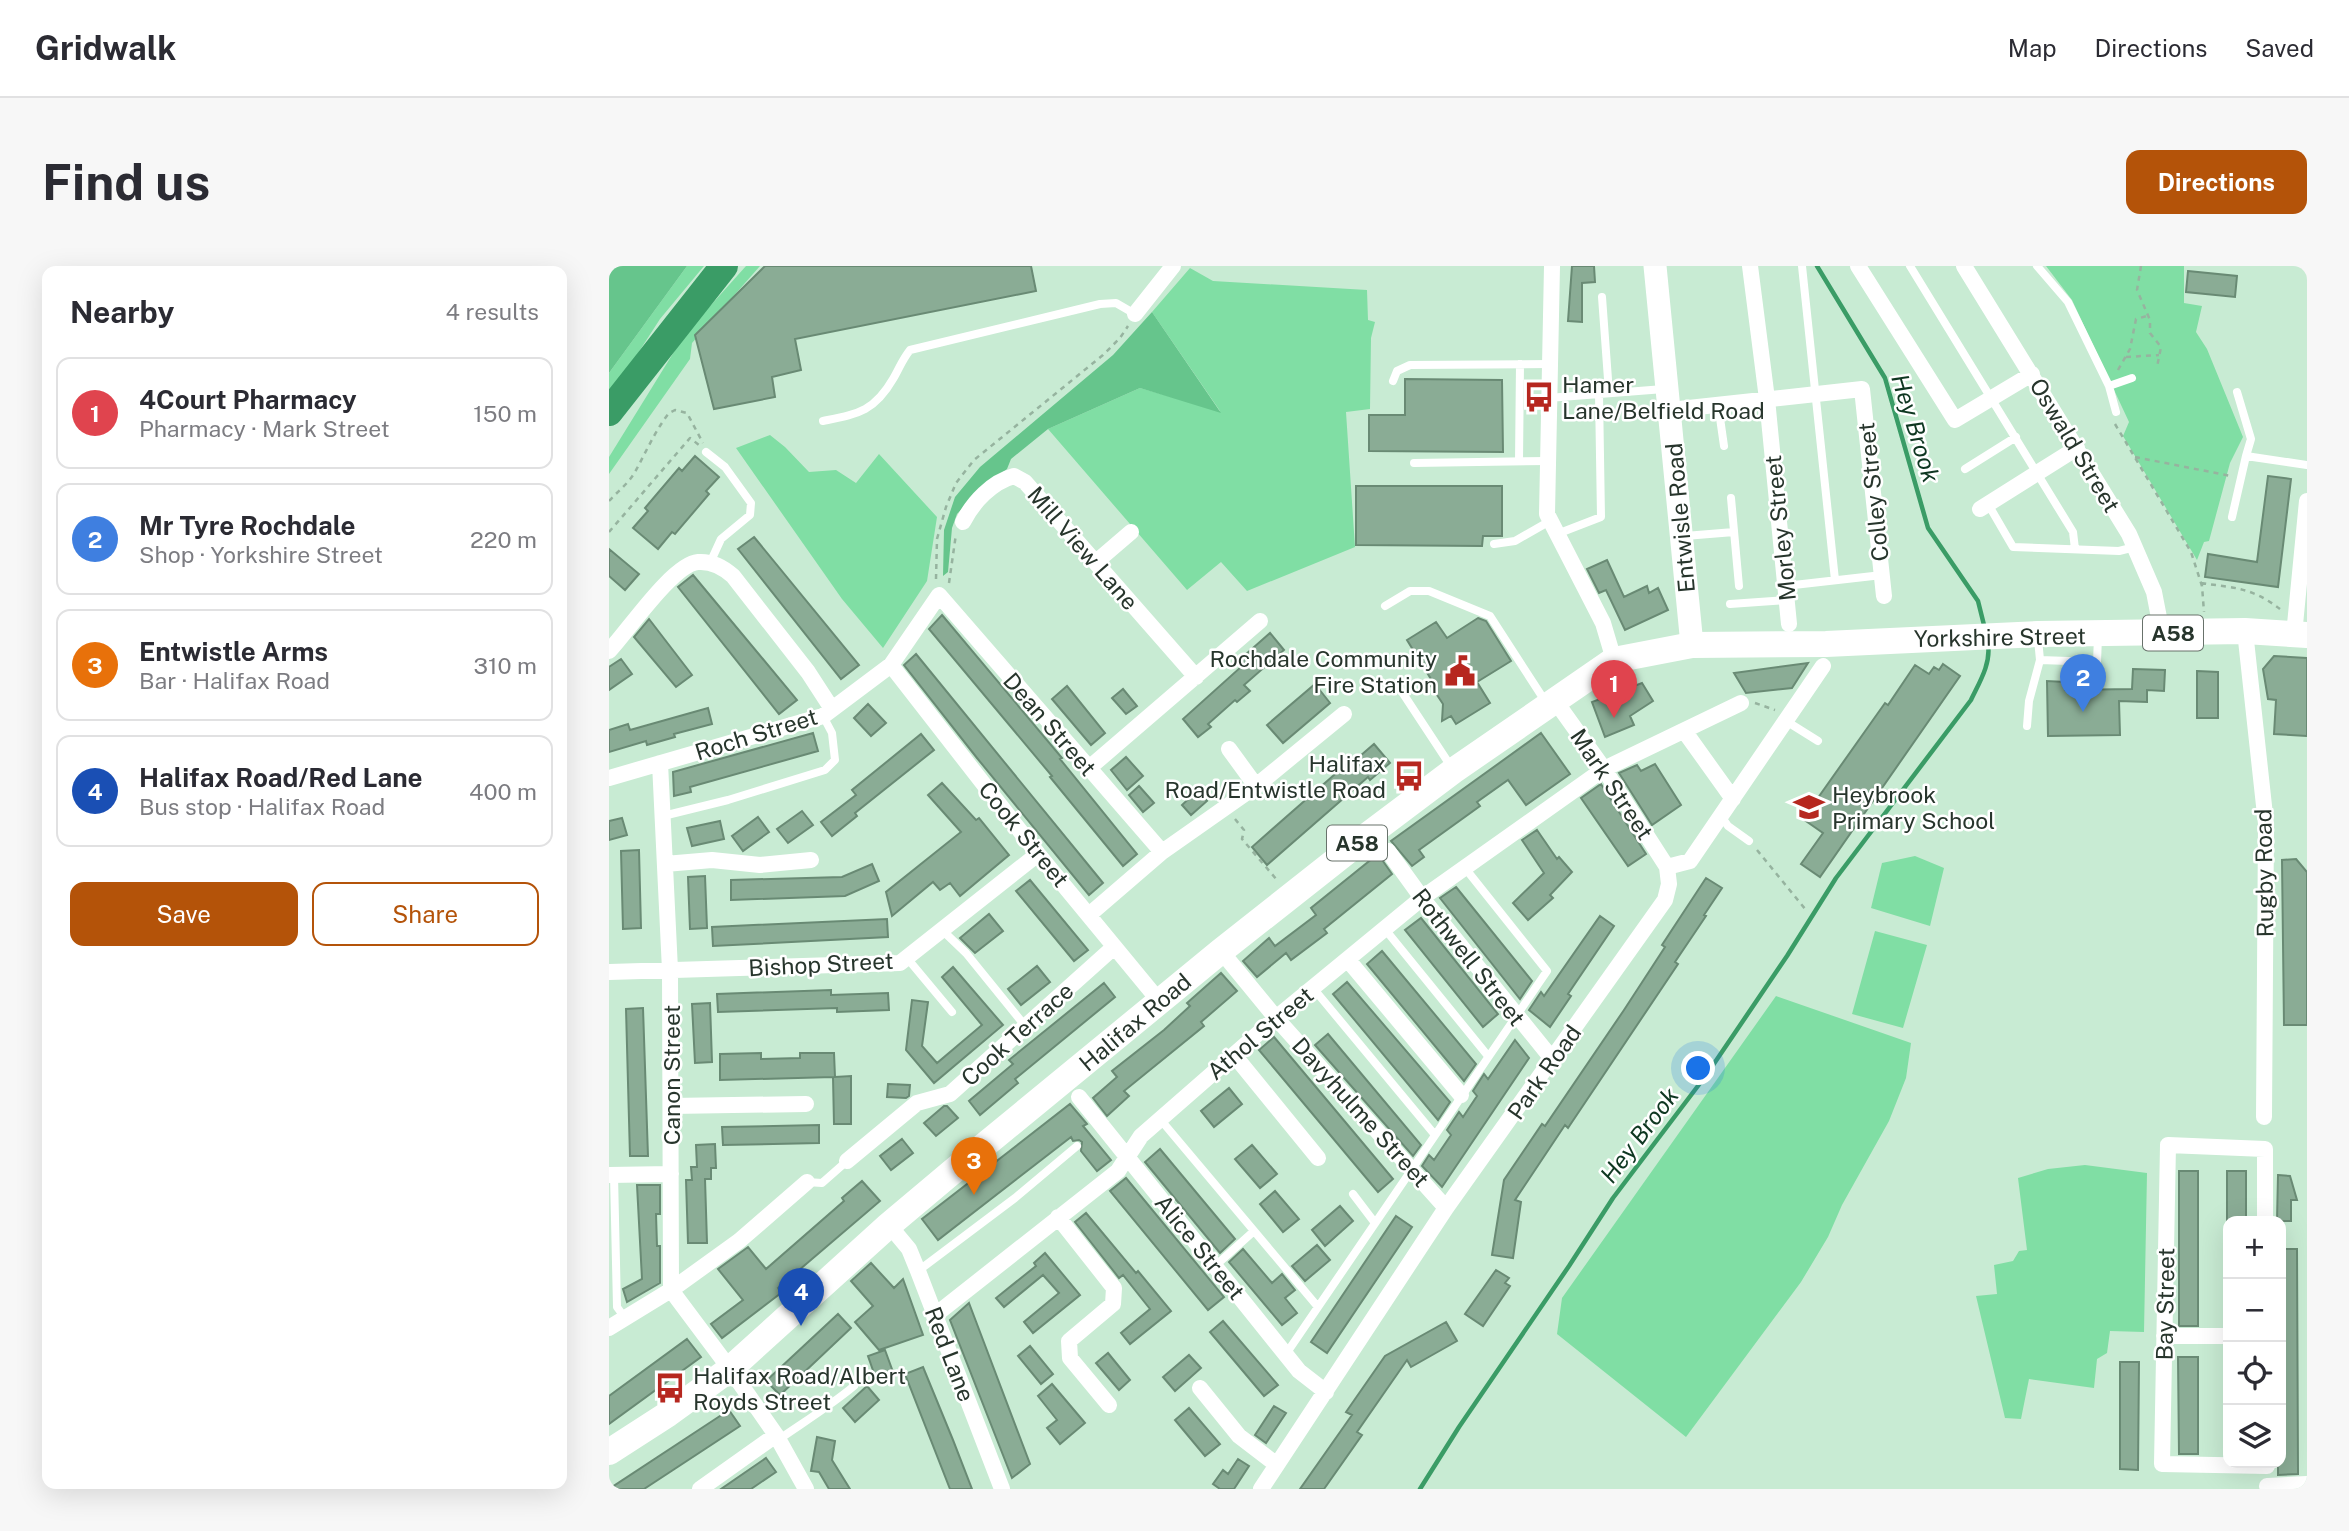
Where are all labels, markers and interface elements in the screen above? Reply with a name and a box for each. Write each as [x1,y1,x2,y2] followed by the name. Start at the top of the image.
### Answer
[35,29,176,67] text: Gridwalk
[2008,34,2057,62] text: Map
[2095,34,2207,62] text: Directions
[2245,34,2314,62] text: Saved
[2126,150,2307,214] button: Directions
[42,153,210,211] text: Find us
[70,294,174,330] text: Nearby
[445,298,539,325] text: 4 results
[1886,370,1946,486] water label: Hey Brook
[1562,371,1765,424] place label: Hamer Lane/Belfield Road
[2024,373,2126,517] street label: Oswald Street
[1522,380,1556,414] bus stop icon: Hamer Lane/Belfield Road
[139,384,357,415] text: 4Court Pharmacy
[90,400,100,427] text: 1
[473,400,537,427] text: 150 m
[139,415,390,442] text: Pharmacy · Mark Street
[1852,421,1894,563] street label: Colley Street
[1660,442,1700,594] street label: Entwisle Road
[1759,454,1801,602] street label: Morley Street
[1022,481,1144,615] street label: Mill View Lane
[139,510,356,541] text: Mr Tyre Rochdale
[88,526,102,553] text: 2
[470,526,537,553] text: 220 m
[139,541,383,568] text: Shop · Yorkshire Street
[2143,616,2203,650] road number: A58
[1914,622,2086,652] street label: Yorkshire Street
[139,636,328,667] text: Entwistle Arms
[1210,645,1437,698] place label: Rochdale Community Fire Station
[87,652,103,679] text: 3
[474,652,537,679] text: 310 m
[1443,654,1477,688] public building icon: Rochdale Community Fire Station
[2060,654,2106,712] pin: 2
[1591,660,1637,718] pin: 1
[139,667,330,694] text: Bar · Halifax Road
[998,667,1102,781] street label: Dean Street
[692,703,820,765] street label: Roch Street
[1565,724,1659,844] street label: Mark Street
[1164,750,1386,803] place label: Halifax Road/Entwistle Road
[1392,759,1426,793] bus stop icon: Halifax Road/Entwistle Road
[139,762,423,793] text: Halifax Road/Red Lane
[973,776,1075,892] street label: Cook Street
[87,778,103,805] text: 4
[469,778,537,805] text: 400 m
[1832,781,1995,834] place label: Heybrook Primary School
[1792,790,1826,824] school or university icon: Heybrook Primary School
[139,793,385,820] text: Bus stop · Halifax Road
[2249,808,2279,938] street label: Rugby Road
[1327,826,1387,860] road number: A58
[70,882,298,946] button: Save
[312,882,539,946] button: Share
[1407,883,1531,1031] street label: Rothwell Street
[748,947,894,981] street label: Bishop Street
[1074,967,1196,1077] street label: Halifax Road
[956,977,1078,1091] street label: Cook Terrace
[1202,981,1318,1085] street label: Athol Street
[658,1005,685,1145] street label: Canon Street
[1502,1020,1586,1124] street label: Park Road
[1287,1032,1435,1192] street label: Davyhulme Street
[1681,1051,1715,1085] your location
[1594,1082,1684,1188] water label: Hey Brook
[951,1137,997,1195] pin: 3
[1150,1189,1250,1305] street label: Alice Street
[2223,1216,2286,1468] map controls
[2223,1216,2286,1279] button: +
[2151,1247,2179,1361] street label: Bay Street
[778,1268,824,1326] pin: 4
[2223,1279,2286,1342] button: −
[920,1303,980,1405] street label: Red Lane
[2223,1342,2286,1405] button: locate
[693,1362,906,1415] place label: Halifax Road/Albert Royds Street
[653,1371,687,1405] bus stop icon: Halifax Road/Albert Royds Street
[2223,1405,2286,1468] button: layers

